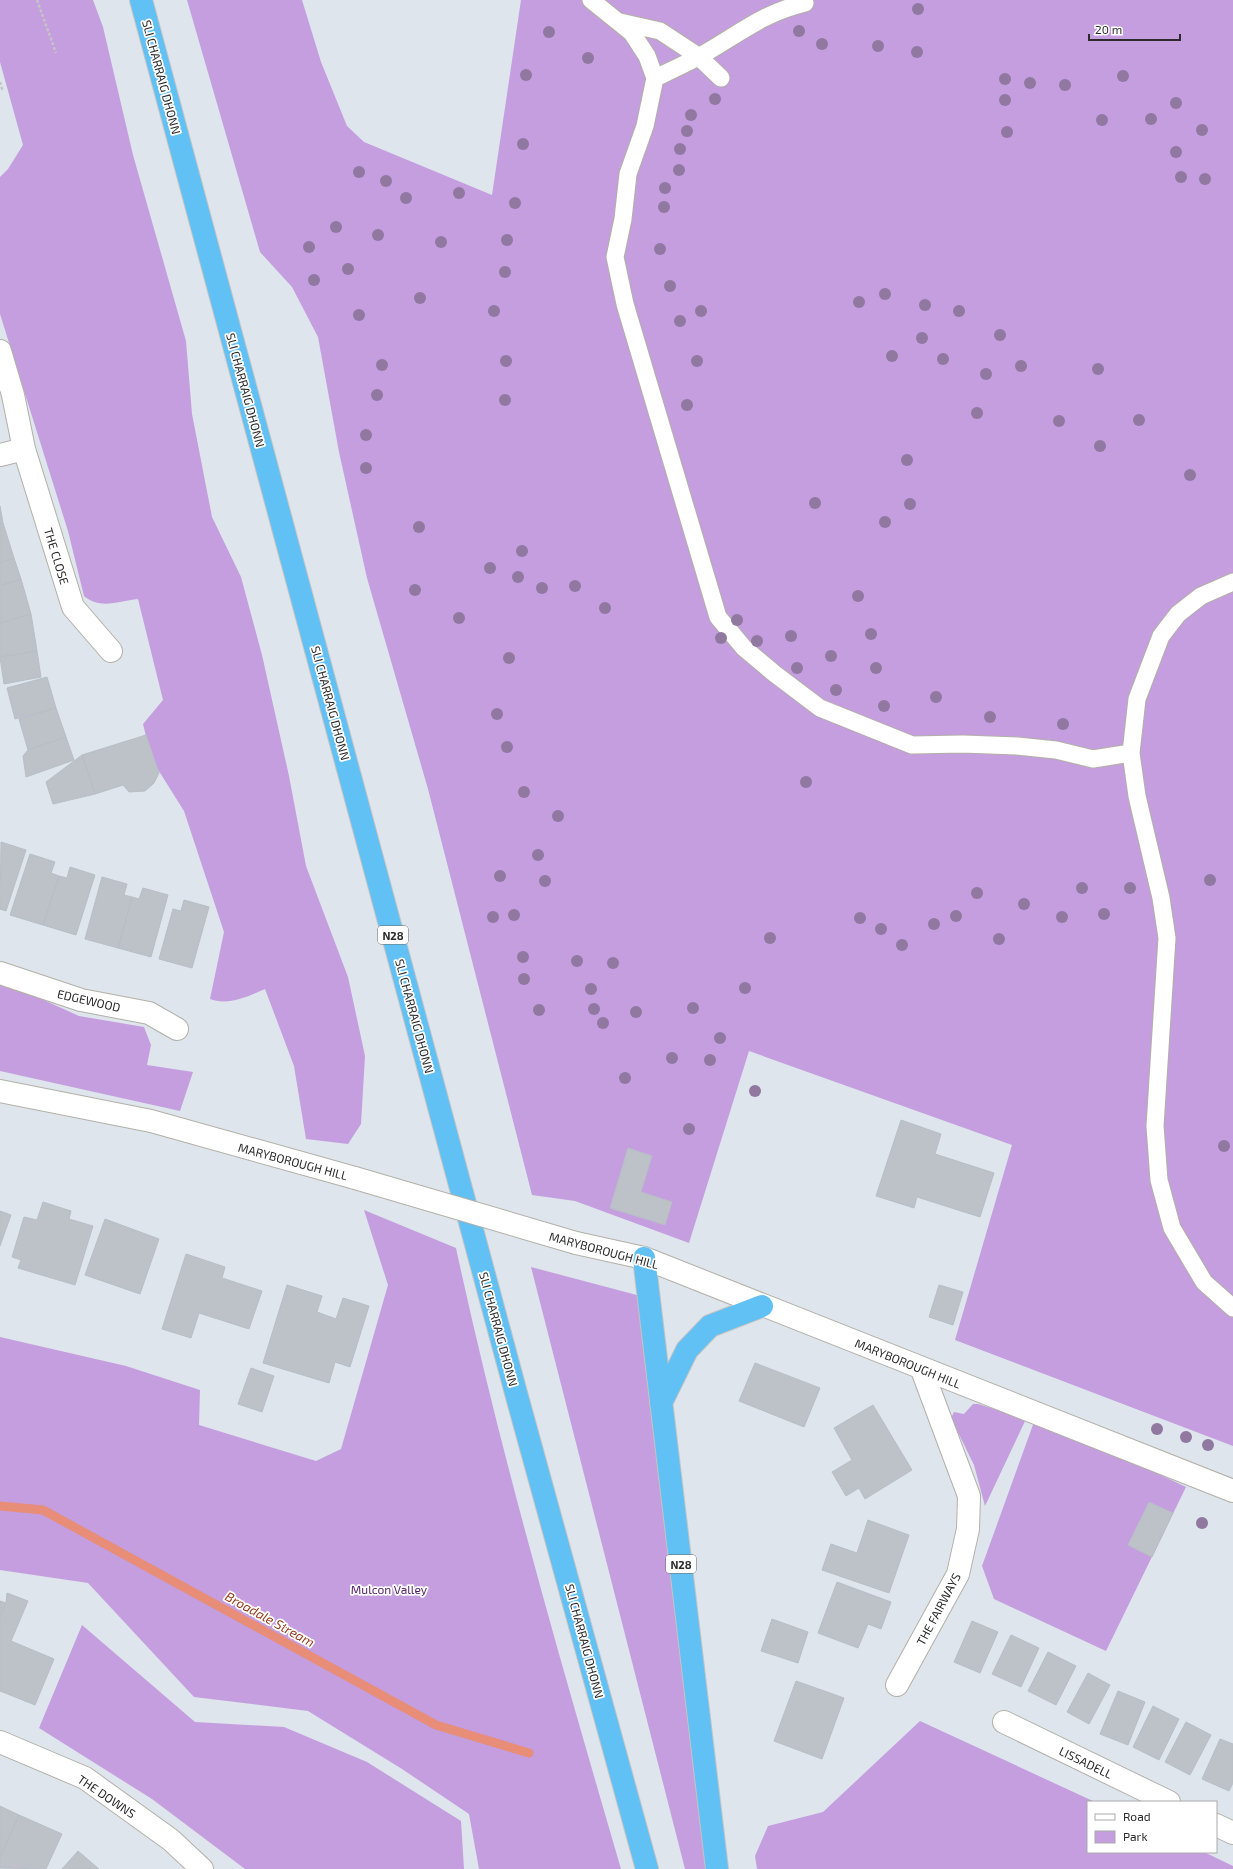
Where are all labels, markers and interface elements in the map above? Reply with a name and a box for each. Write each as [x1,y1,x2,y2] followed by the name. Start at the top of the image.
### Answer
[1089,16,1180,42] scale bar
[140,18,184,136] street label: SLI CHARRAIG DHONN
[1095,22,1122,36] text: 20 m
[224,331,268,449] street label: SLI CHARRAIG DHONN
[42,526,72,586] street label: THE CLOSE
[309,644,353,762] street label: SLI CHARRAIG DHONN
[378,926,408,944] road number: N28
[393,957,437,1075] street label: SLI CHARRAIG DHONN
[56,986,122,1014] street label: EDGEWOOD
[237,1140,349,1182] street label: MARYBOROUGH HILL
[548,1229,660,1271] street label: MARYBOROUGH HILL
[477,1270,521,1388] street label: SLI CHARRAIG DHONN
[853,1335,963,1391] street label: MARYBOROUGH HILL
[666,1555,696,1573] road number: N28
[913,1570,963,1647] street label: THE FAIRWAYS
[351,1582,428,1596] park label: Mulcon Valley
[563,1582,607,1700] street label: SLI CHARRAIG DHONN
[223,1588,317,1650] water label: Broadale Stream
[1057,1743,1115,1781] street label: LISSADELL
[75,1771,139,1821] street label: THE DOWNS
[1087,1801,1217,1853] legend
[1123,1809,1151,1823] text: Road
[1123,1829,1148,1843] text: Park

